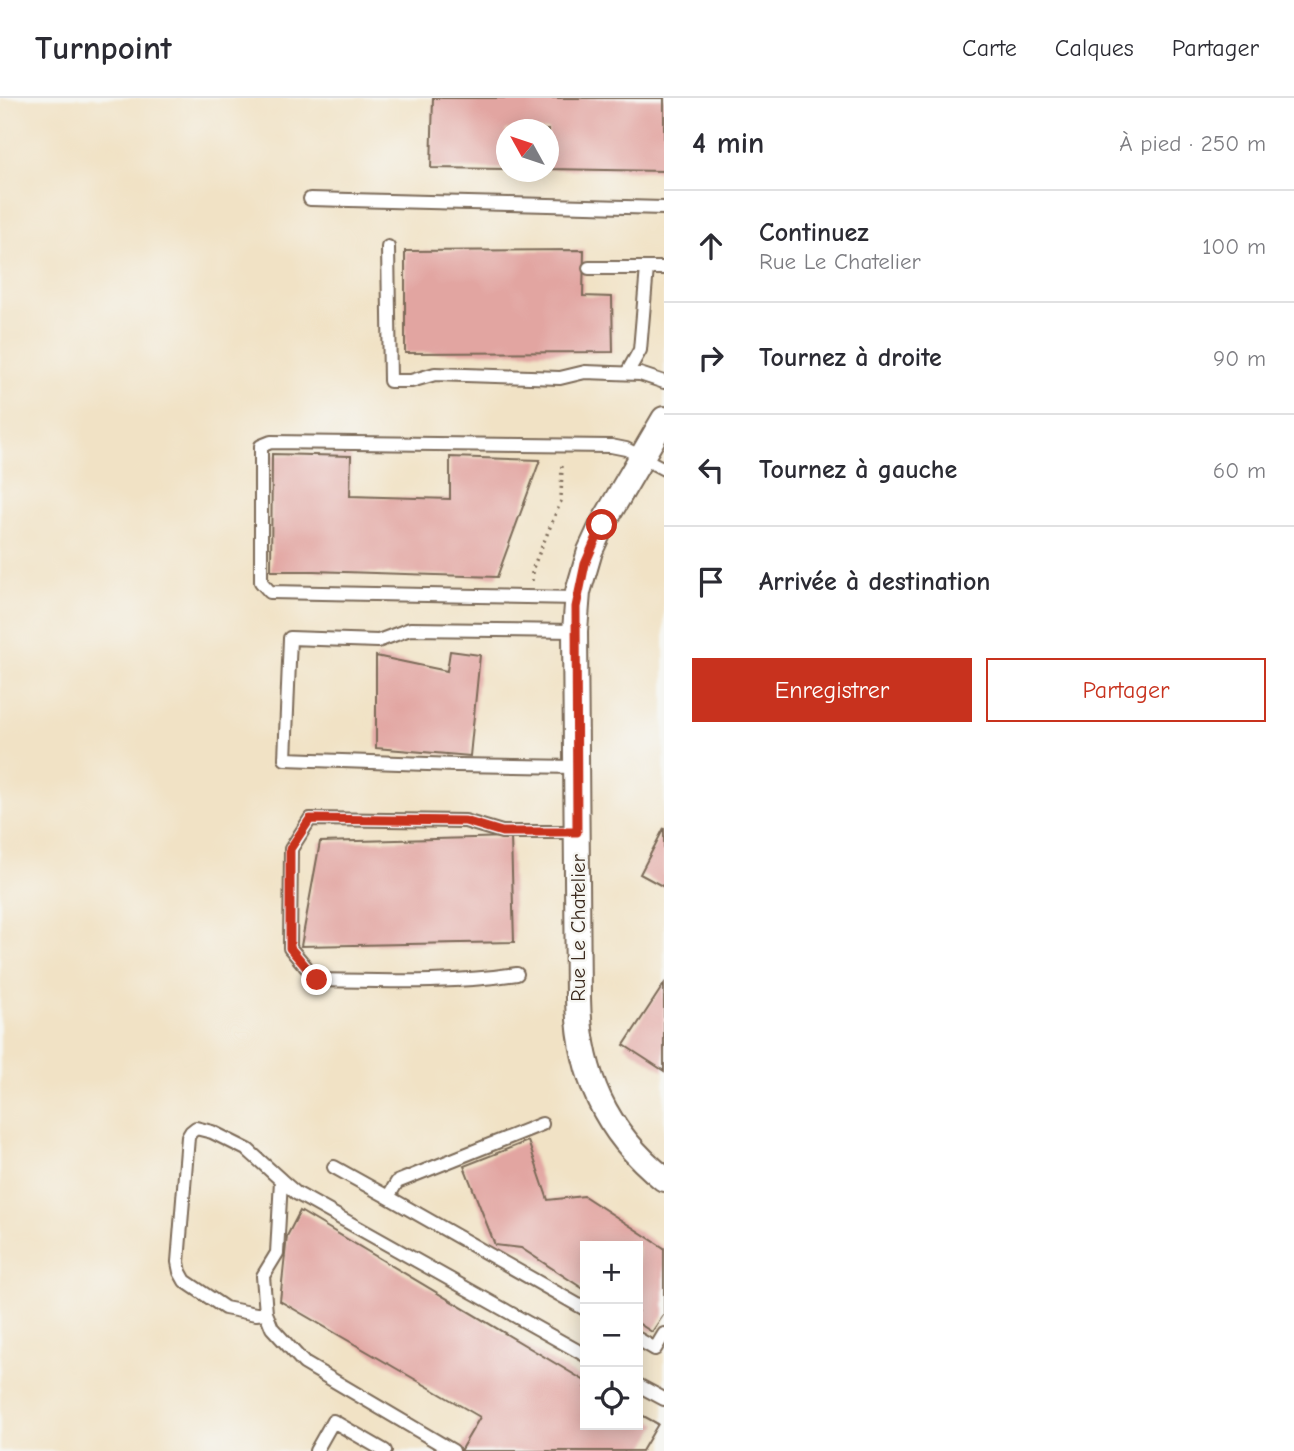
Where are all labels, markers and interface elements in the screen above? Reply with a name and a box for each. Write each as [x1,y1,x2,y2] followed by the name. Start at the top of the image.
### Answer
[35,29,172,67] text: Turnpoint
[962,34,1017,62] text: Carte
[1055,34,1134,62] text: Calques
[1172,34,1259,62] text: Partager
[496,119,559,182] north arrow
[692,126,764,161] text: 4 min
[1119,130,1266,157] text: À pied · 250 m
[759,218,869,248] text: Continuez
[692,227,730,265] icon: ahead
[1202,233,1266,260] text: 100 m
[759,248,921,275] text: Rue Le Chatelier
[692,339,730,377] icon: right
[759,343,942,373] text: Tournez à droite
[1213,345,1266,372] text: 90 m
[692,451,730,489] icon: left
[759,455,957,485] text: Tournez à gauche
[1213,457,1266,484] text: 60 m
[586,509,617,540] route start
[692,563,730,601] icon: arrive
[759,567,990,597] text: Arrivée à destination
[692,658,972,722] button: Enregistrer
[986,658,1266,722] button: Partager
[566,854,590,1002] street label: Rue Le Chatelier
[301,964,332,995] route end
[580,1241,643,1430] map controls
[580,1241,643,1304] button: +
[580,1304,643,1367] button: −
[580,1367,643,1430] button: locate

